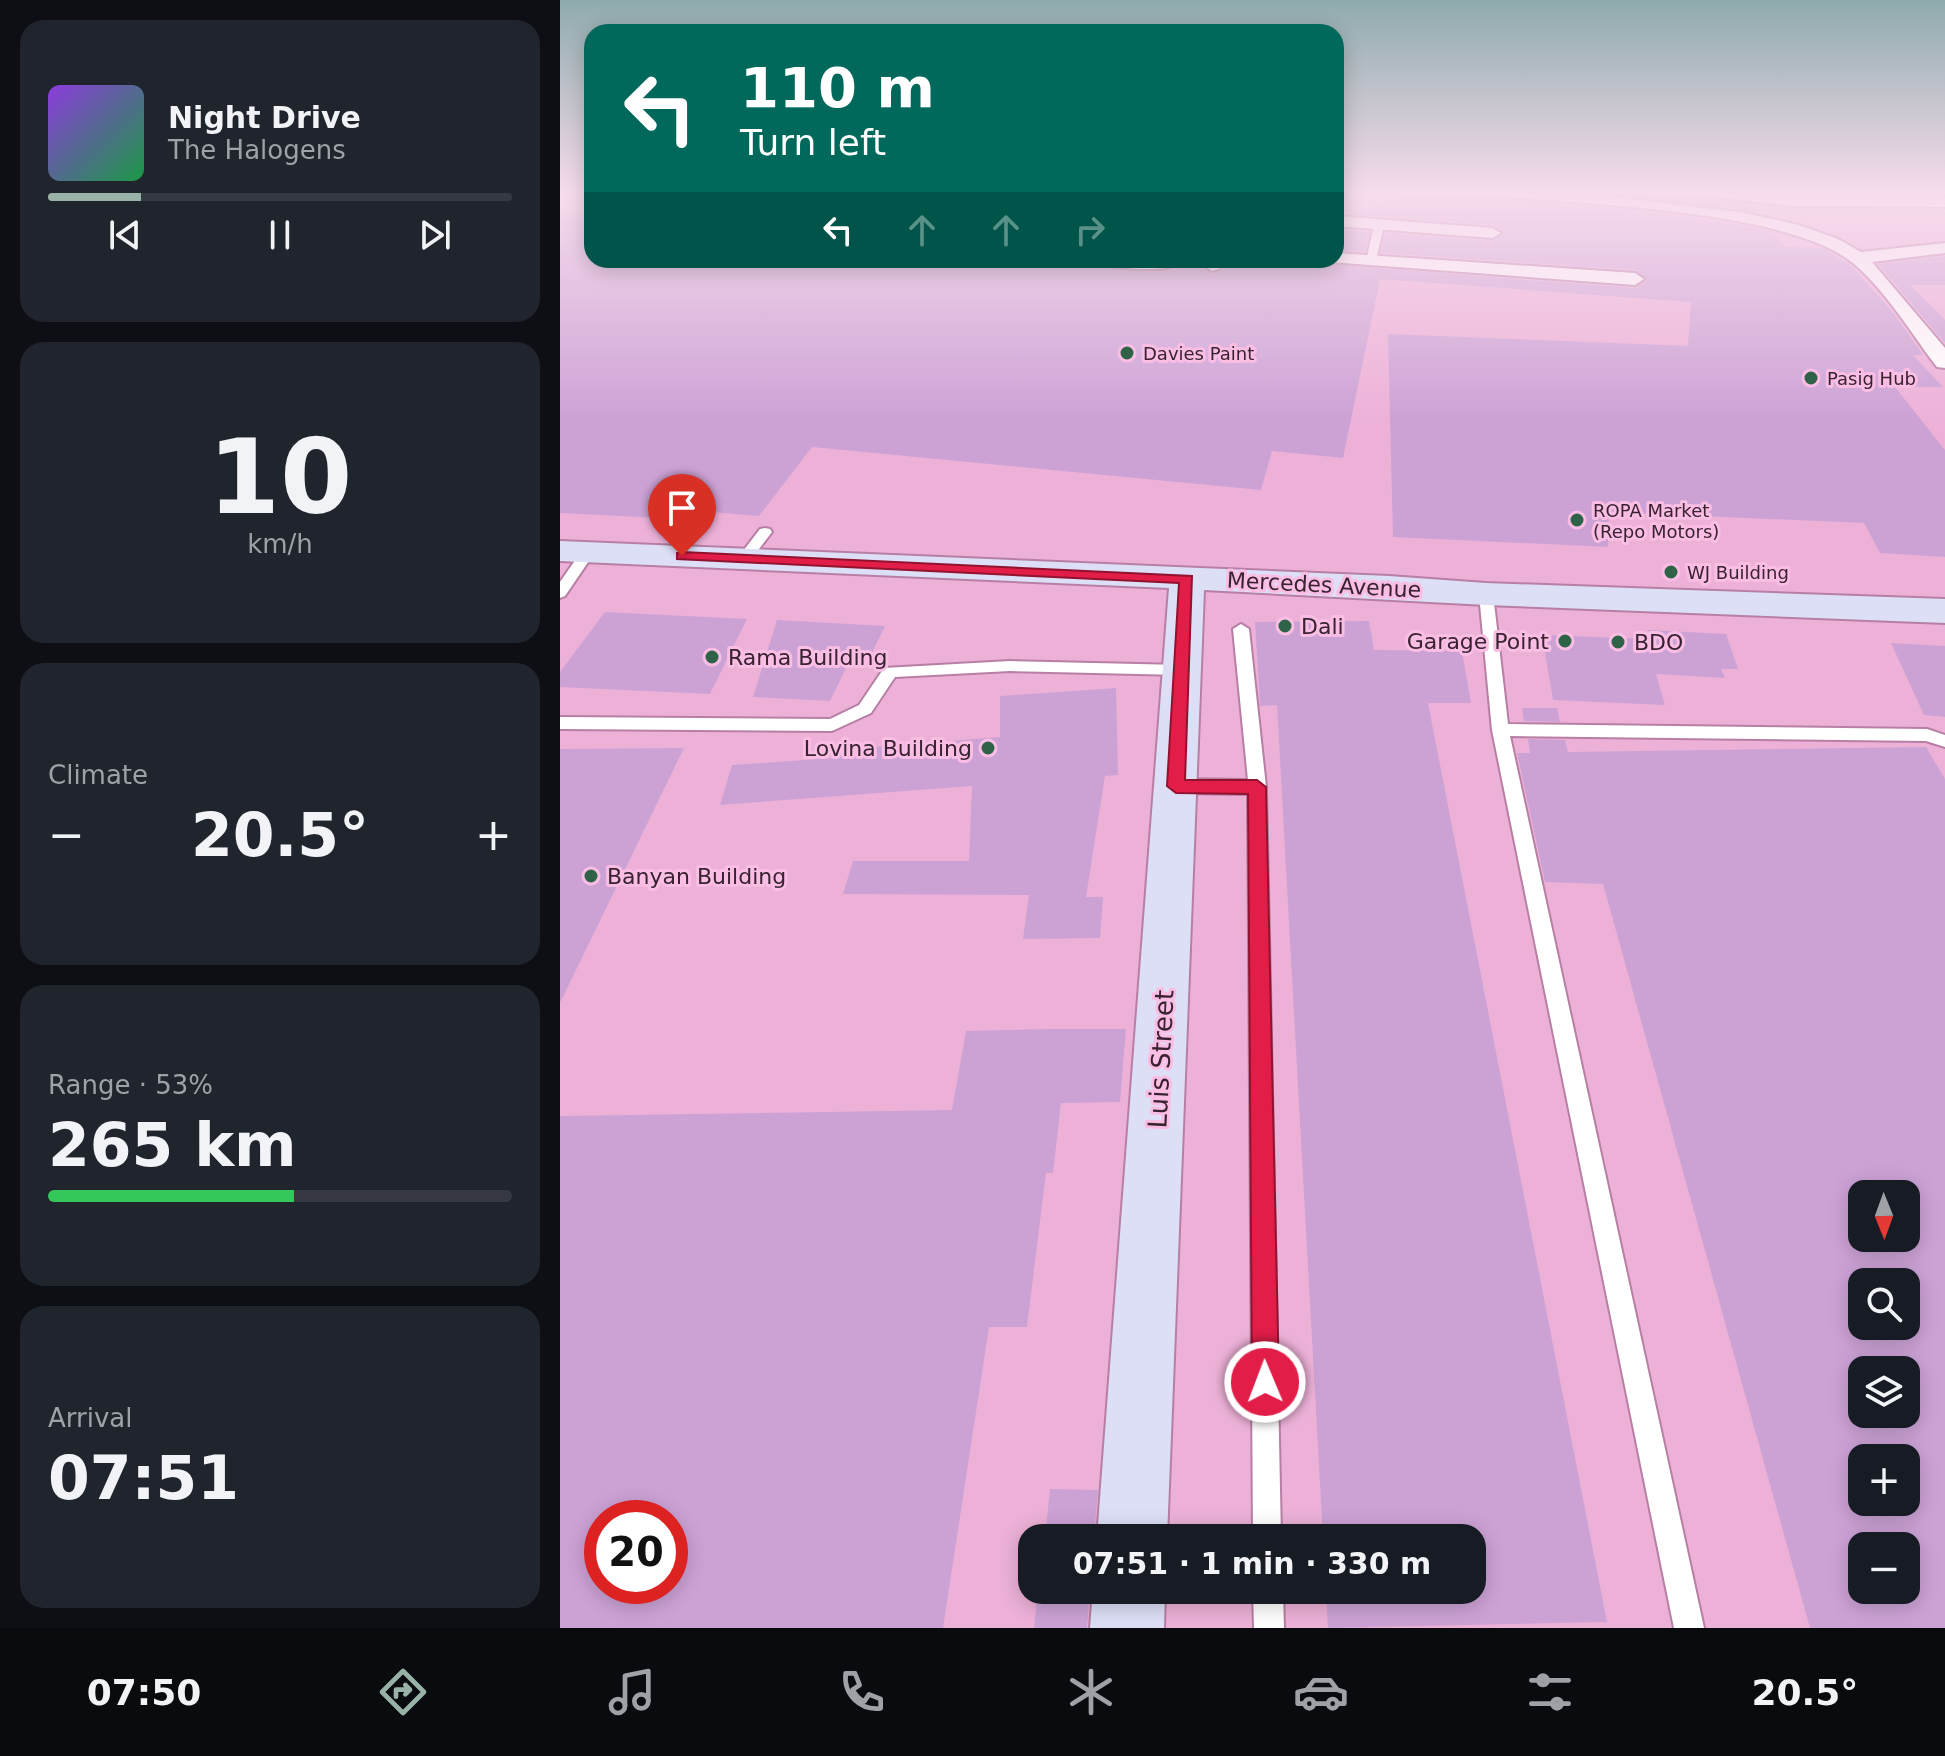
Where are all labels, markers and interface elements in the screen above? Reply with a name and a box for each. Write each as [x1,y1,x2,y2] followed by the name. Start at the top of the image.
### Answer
[740,55,935,120] text: 110 m
[608,56,712,160] icon: left
[168,100,361,135] text: Night Drive
[740,122,886,163] text: Turn left
[168,135,346,165] text: The Halogens
[816,208,860,252] icon: left
[900,208,944,252] icon: ahead
[984,208,1028,252] icon: ahead
[1068,208,1112,252] icon: right
[103,213,147,257] icon: previous
[258,213,302,257] icon: pause
[413,213,457,257] icon: next
[1143,343,1254,364] place label: Davies Paint
[1118,344,1136,362] marker: Davies Paint
[1827,368,1916,389] place label: Pasig Hub
[1802,369,1820,387] marker: Pasig Hub
[208,416,352,538] text: 10
[648,474,716,556] pin
[660,486,704,530] icon: arrive
[1593,500,1719,542] place label: ROPA Market (Repo Motors)
[1568,511,1586,529] marker: ROPA Market (Repo Motors)
[247,529,313,559] text: km/h
[1687,562,1789,583] place label: WJ Building
[1662,563,1680,581] marker: WJ Building
[1226,567,1422,603] street label: Mercedes Avenue
[1301,614,1344,639] place label: Dali
[1276,617,1294,635] marker: Dali
[1407,629,1549,654] place label: Garage Point
[1634,630,1683,655] place label: BDO
[1556,632,1574,650] marker: Garage Point
[1609,633,1627,651] marker: BDO
[728,645,887,670] place label: Rama Building
[703,648,721,666] marker: Rama Building
[804,736,972,761] place label: Lovina Building
[979,739,997,757] marker: Lovina Building
[48,760,148,790] text: Climate
[191,800,369,870] text: 20.5°
[48,809,85,860] text: −
[475,809,512,860] text: +
[607,864,786,889] place label: Banyan Building
[582,867,600,885] marker: Banyan Building
[1142,989,1180,1129] street label: Luis Street
[48,1070,213,1100] text: Range · 53%
[48,1110,297,1180] text: 265 km
[1848,1180,1920,1252] north arrow
[1848,1180,1920,1604] map controls
[1848,1268,1920,1340] button: search
[1223,1340,1307,1424] position arrow
[1848,1356,1920,1428] button: layers
[48,1403,132,1433] text: Arrival
[48,1443,239,1513] text: 07:51
[1848,1444,1920,1516] button: +
[584,1500,688,1604] speed limit sign: 20
[1848,1532,1920,1604] button: −
[1073,1546,1431,1581] text: 07:51 · 1 min · 330 m
[375,1664,431,1720] icon: directions
[604,1664,660,1720] icon: music
[834,1664,890,1720] icon: phone
[1063,1664,1119,1720] icon: climate
[1293,1664,1349,1720] icon: car
[1522,1664,1578,1720] icon: filters
[87,1672,201,1713] text: 07:50
[1751,1672,1858,1713] text: 20.5°

